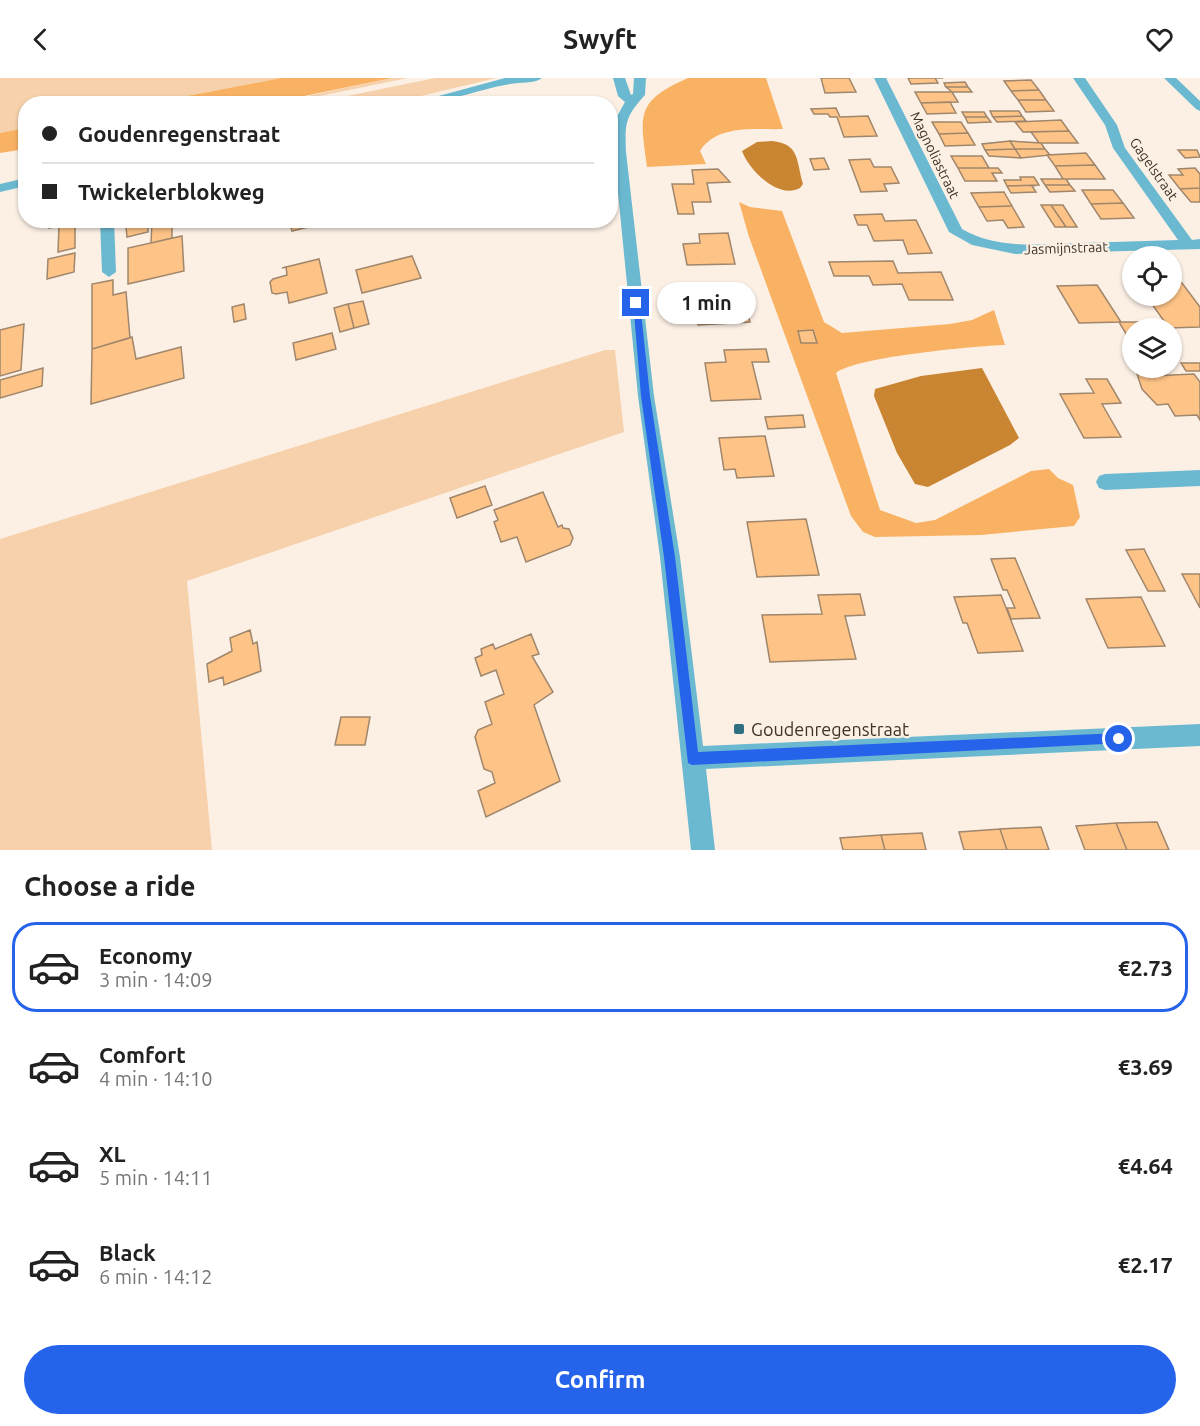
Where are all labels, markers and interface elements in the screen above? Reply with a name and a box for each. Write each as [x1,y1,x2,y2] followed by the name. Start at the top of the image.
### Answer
[24,23,57,56] icon: back
[1143,23,1176,56] icon: heart
[563,24,637,54] text: Swyft
[907,109,963,201] street label: Magnoliastraat
[78,121,280,146] text: Goudenregenstraat
[1127,135,1182,204] street label: Gagelstraat
[78,179,265,204] text: Twickelerblokweg
[1024,239,1109,257] street label: Jasmijnstraat
[1122,246,1182,378] map controls
[1122,246,1182,306] button: locate
[657,282,756,324] callout: 1 min
[622,289,649,316] route end
[681,291,732,314] text: 1 min
[1122,318,1182,378] button: layers
[751,719,909,739] place label: Goudenregenstraat
[732,722,746,736] marker: Goudenregenstraat
[1105,725,1132,752] route start
[24,871,196,901] text: Choose a ride
[27,940,81,994] icon: car
[99,943,192,968] text: Economy
[1118,955,1173,980] text: €2.73
[99,968,213,991] text: 3 min · 14:09
[27,1039,81,1093] icon: car
[99,1042,186,1067] text: Comfort
[1118,1054,1173,1079] text: €3.69
[99,1067,213,1090] text: 4 min · 14:10
[27,1138,81,1192] icon: car
[99,1141,126,1166] text: XL
[1118,1153,1173,1178] text: €4.64
[99,1166,213,1189] text: 5 min · 14:11
[27,1237,81,1291] icon: car
[99,1240,156,1265] text: Black
[1118,1252,1173,1277] text: €2.17
[99,1265,213,1288] text: 6 min · 14:12
[24,1345,1176,1414] button: Confirm

